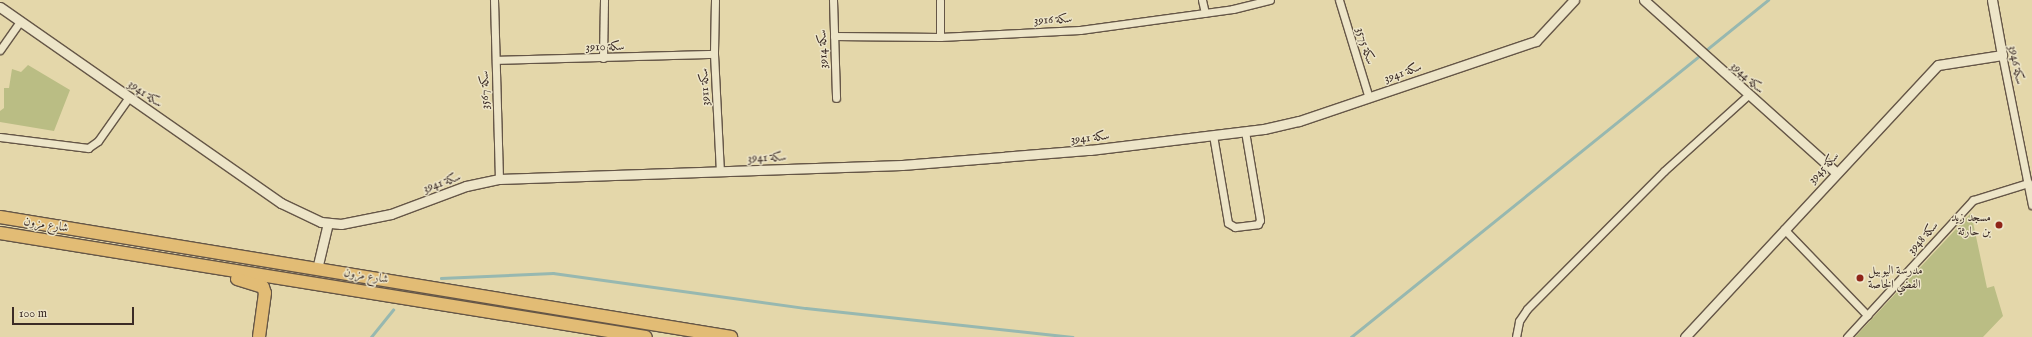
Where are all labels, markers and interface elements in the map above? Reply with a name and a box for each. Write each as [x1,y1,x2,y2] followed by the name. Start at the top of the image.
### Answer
[1034,12,1072,28] street label: سكة 3916
[1353,26,1377,66] street label: سكة 3575
[815,29,831,69] street label: سكة 3914
[585,39,625,55] street label: سكة 3910
[2005,44,2027,86] street label: سكة 3946
[1727,59,1767,97] street label: سكة 3944
[1382,60,1424,86] street label: سكة 3941
[697,68,713,106] street label: سكة 3911
[477,71,493,109] street label: سكة 3567
[125,77,165,111] street label: سكة 3941
[1070,129,1110,147] street label: سكة 3941
[1805,149,1843,187] street label: سكة 3945
[747,150,787,166] street label: سكة 3941
[421,170,463,196] street label: سكة 3941
[1951,211,1991,239] place label: مسجد زيد بن حارثة
[23,214,69,236] street label: شارع مزون
[1905,219,1941,257] street label: سكة 3948
[1994,220,2004,230] marker: مسجد زيد بن حارثة
[1868,264,1923,292] place label: مدرسة اليوبيل الفضي الخاصة
[343,265,389,287] street label: شارع مزون
[1855,273,1865,283] marker: مدرسة اليوبيل الفضي الخاصة
[14,299,136,325] scale bar
[19,306,47,321] text: 100 m

